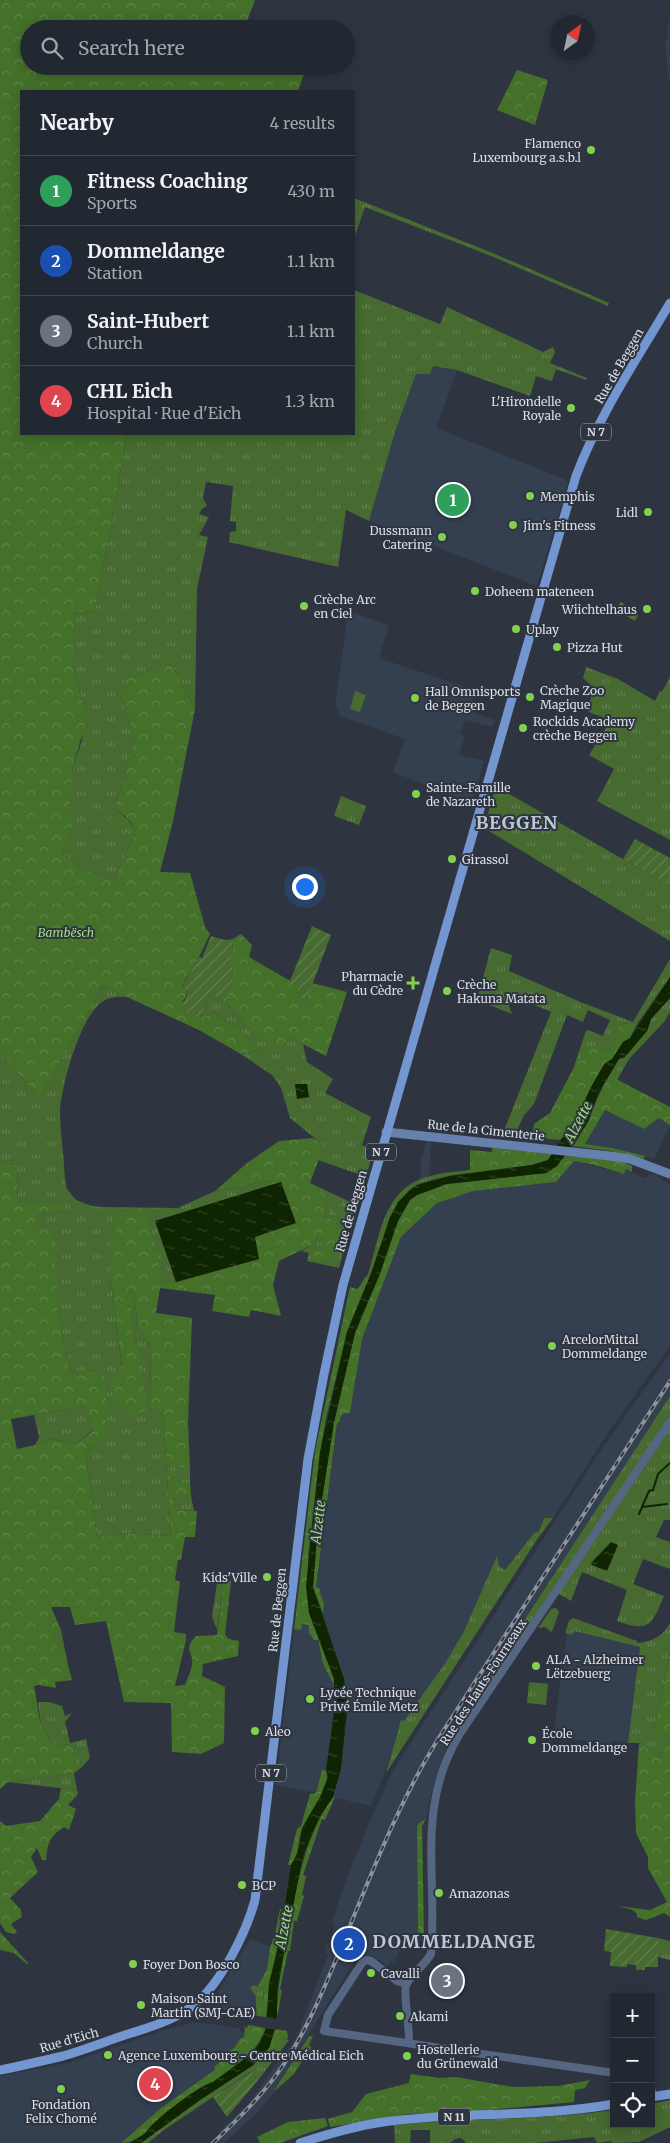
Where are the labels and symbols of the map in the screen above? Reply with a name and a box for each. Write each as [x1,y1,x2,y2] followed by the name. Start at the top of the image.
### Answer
[550,15,595,60] north arrow
[472,136,581,165] place label: Flamenco Luxembourg a.s.b.l
[585,144,597,156] marker: Flamenco Luxembourg a.s.b.l
[591,326,647,406] street label: Rue de Beggen
[491,394,561,423] place label: L'Hirondelle Royale
[565,402,577,414] marker: L'Hirondelle Royale
[581,424,611,441] road number: N 7
[437,481,469,519] pin: 1
[540,489,595,504] place label: Memphis
[524,490,536,502] marker: Memphis
[616,505,638,520] place label: Lidl
[642,506,654,518] marker: Lidl
[522,518,596,533] place label: Jim's Fitness
[507,519,519,531] marker: Jim's Fitness
[369,523,433,552] place label: Dussmann Catering
[436,531,448,543] marker: Dussmann Catering
[485,584,594,599] place label: Doheem mateneen
[469,585,481,597] marker: Doheem mateneen
[314,592,376,621] place label: Crèche Arc en Ciel
[298,600,310,612] marker: Crèche Arc en Ciel
[561,602,637,617] place label: Wiichtelhaus
[641,603,653,615] marker: Wiichtelhaus
[526,622,559,637] place label: Uplay
[510,623,522,635] marker: Uplay
[567,640,623,655] place label: Pizza Hut
[551,641,563,653] marker: Pizza Hut
[540,683,604,712] place label: Crèche Zoo Magique
[425,684,520,713] place label: Hall Omnisports de Beggen
[524,691,536,703] marker: Crèche Zoo Magique
[409,692,421,704] marker: Hall Omnisports de Beggen
[533,714,635,743] place label: Rockids Academy crèche Beggen
[517,722,529,734] marker: Rockids Academy crèche Beggen
[426,780,510,809] place label: Sainte-Famille de Nazareth
[410,788,422,800] marker: Sainte-Famille de Nazareth
[476,811,558,834] district label: BEGGEN
[462,852,509,867] place label: Girassol
[446,853,458,865] marker: Girassol
[292,874,318,900] your location
[38,925,94,940] park label: Bambësch
[341,969,403,998] place label: Pharmacie du Cèdre
[407,977,419,989] marker: Pharmacie du Cèdre
[457,977,546,1006] place label: Crèche Hakuna Matata
[441,985,453,997] marker: Crèche Hakuna Matata
[559,1098,596,1147] water label: Alzette
[427,1116,545,1144] street label: Rue de la Cimenterie
[366,1144,396,1160] road number: N 7
[332,1168,370,1254] street label: Rue de Beggen
[561,1332,647,1361] place label: ArcelorMittal Dommeldange
[546,1340,558,1352] marker: ArcelorMittal Dommeldange
[306,1499,330,1546] water label: Alzette
[265,1567,289,1653] street label: Rue de Beggen
[202,1570,257,1585] place label: Kids'Ville
[261,1571,273,1583] marker: Kids'Ville
[436,1615,530,1748] street label: Rue des Hauts-Fourneaux
[545,1652,644,1681] place label: ALA - Alzheimer Lëtzebuerg
[530,1660,542,1672] marker: ALA - Alzheimer Lëtzebuerg
[320,1685,419,1714] place label: Lycée Technique Privé Émile Metz
[304,1693,316,1705] marker: Lycée Technique Privé Émile Metz
[264,1724,291,1739] place label: Aleo
[249,1725,261,1737] marker: Aleo
[542,1726,627,1755] place label: École Dommeldange
[526,1734,538,1746] marker: École Dommeldange
[256,1765,286,1782] road number: N 7
[252,1878,276,1893] place label: BCP
[236,1879,248,1891] marker: BCP
[448,1886,510,1901] place label: Amazonas
[433,1887,445,1899] marker: Amazonas
[271,1904,297,1951] water label: Alzette
[333,1925,365,1963] pin: 2
[372,1930,536,1953] district label: DOMMELDANGE
[143,1957,239,1972] place label: Foyer Don Bosco
[127,1958,139,1970] marker: Foyer Don Bosco
[431,1962,463,2000] pin: 3
[381,1966,420,1981] place label: Cavalli
[365,1967,377,1979] marker: Cavalli
[151,1991,255,2020] place label: Maison Saint Martin (SMJ-CAE)
[135,1999,147,2011] marker: Maison Saint Martin (SMJ-CAE)
[409,2009,448,2024] place label: Akami
[394,2010,406,2022] marker: Akami
[38,2024,100,2056] street label: Rue d'Eich
[417,2042,498,2071] place label: Hostellerie du Grünewald
[117,2048,364,2063] place label: Agence Luxembourg - Centre Médical Eich
[102,2049,114,2061] marker: Agence Luxembourg - Centre Médical Eich
[401,2050,413,2062] marker: Hostellerie du Grünewald
[139,2065,171,2103] pin: 4
[55,2083,67,2095] marker: Fondation Felix Chomé
[25,2097,97,2126] place label: Fondation Felix Chomé
[438,2108,470,2126] road number: N 11

